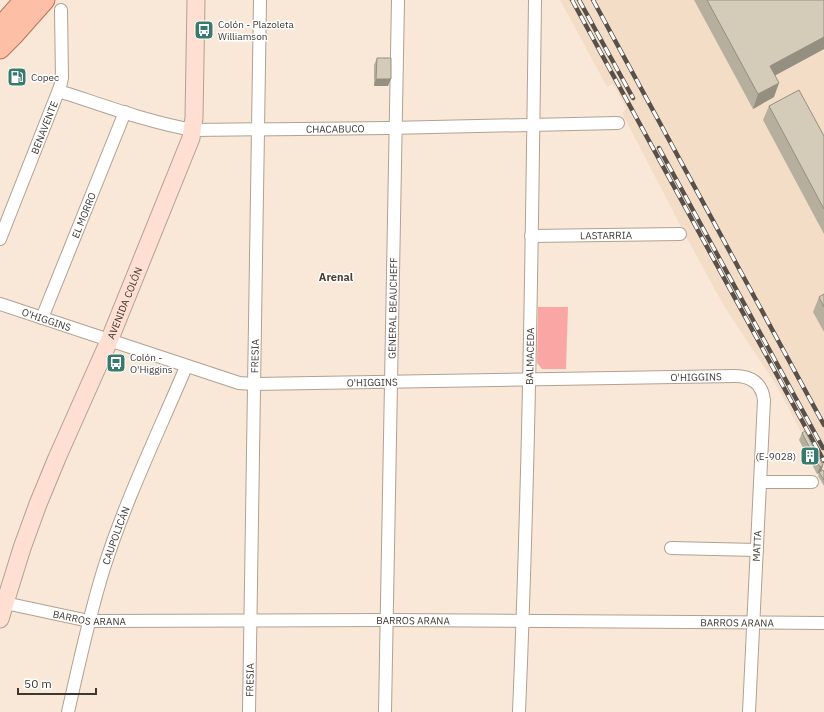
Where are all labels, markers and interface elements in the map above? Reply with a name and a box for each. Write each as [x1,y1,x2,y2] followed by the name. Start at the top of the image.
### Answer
[218,18,294,43] place label: Colón - Plazoleta Williamson
[193,19,215,41] bus stop icon: Colón - Plazoleta Williamson
[6,66,28,88] fuel station icon: Copec
[31,71,59,84] place label: Copec
[28,99,60,156] street label: BENAVENTE
[306,122,365,135] street label: CHACABUCO
[68,190,99,240] street label: EL MORRO
[580,228,633,242] street label: LASTARRIA
[385,257,400,359] street label: GENERAL BEAUCHEFF
[104,265,145,341] street label: AVENIDA COLÓN
[319,270,354,284] district label: Arenal
[20,305,73,334] street label: O'HIGGINS
[523,327,537,385] street label: BALMACEDA
[248,338,261,373] street label: FRESIA
[130,351,173,376] place label: Colón - O'Higgins
[105,352,127,374] bus stop icon: Colón - O'Higgins
[670,370,722,384] street label: O'HIGGINS
[346,375,398,389] street label: O'HIGGINS
[799,445,821,467] building icon: (E-9028)
[755,450,796,463] place label: (E-9028)
[99,504,132,566] street label: CAUPOLICÁN
[750,529,764,562] street label: MATTA
[52,607,126,628] street label: BARROS ARANA
[376,613,451,627] street label: BARROS ARANA
[700,616,775,629] street label: BARROS ARANA
[243,662,256,697] street label: FRESIA
[18,670,96,696] scale bar
[24,676,52,691] text: 50 m

